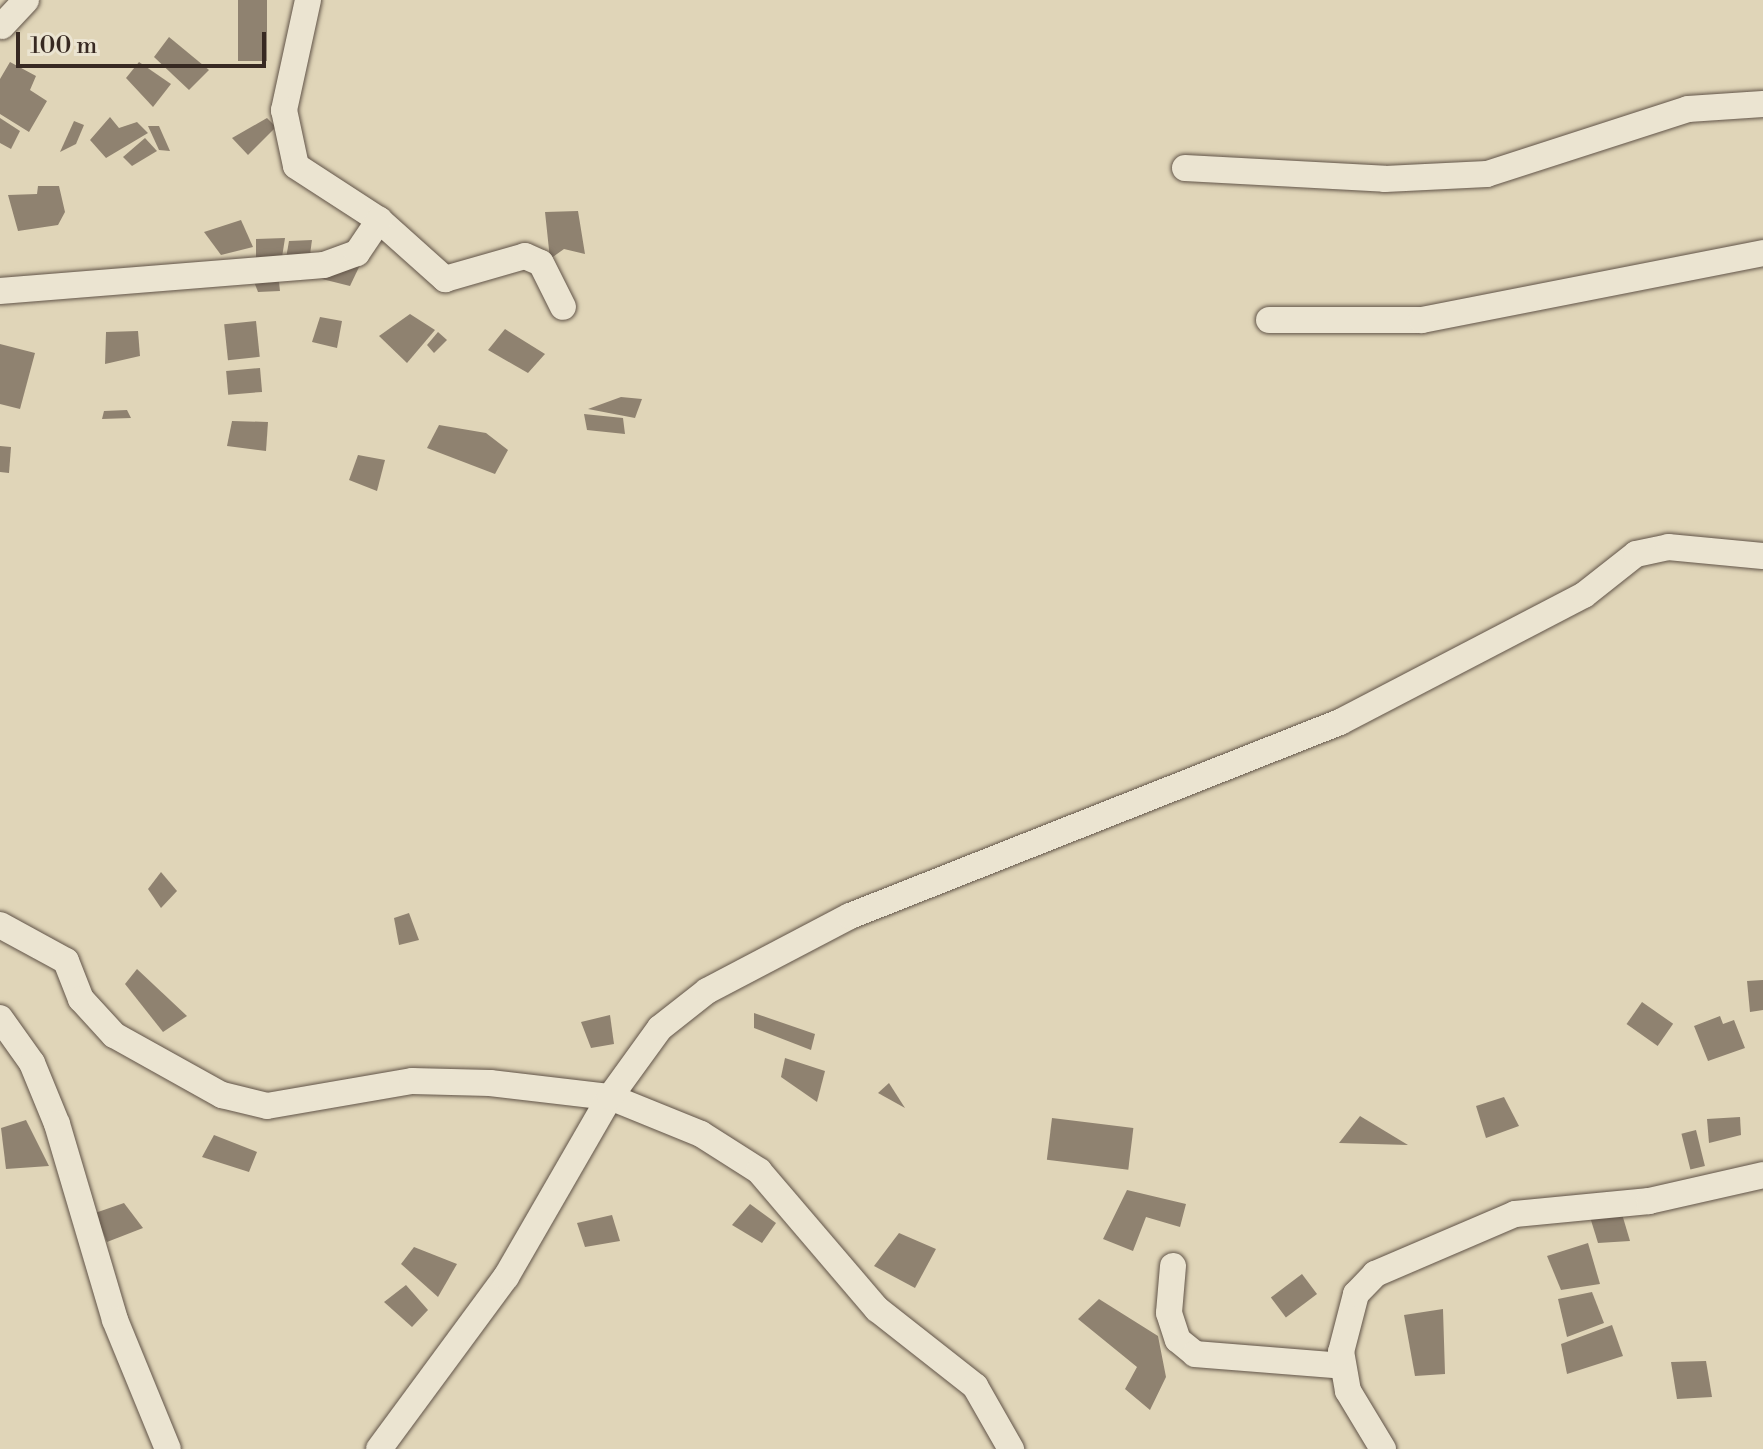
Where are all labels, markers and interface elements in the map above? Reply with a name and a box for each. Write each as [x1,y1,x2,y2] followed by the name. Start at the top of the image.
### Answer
[20,16,270,66] scale bar
[30,31,97,61] text: 100 m

